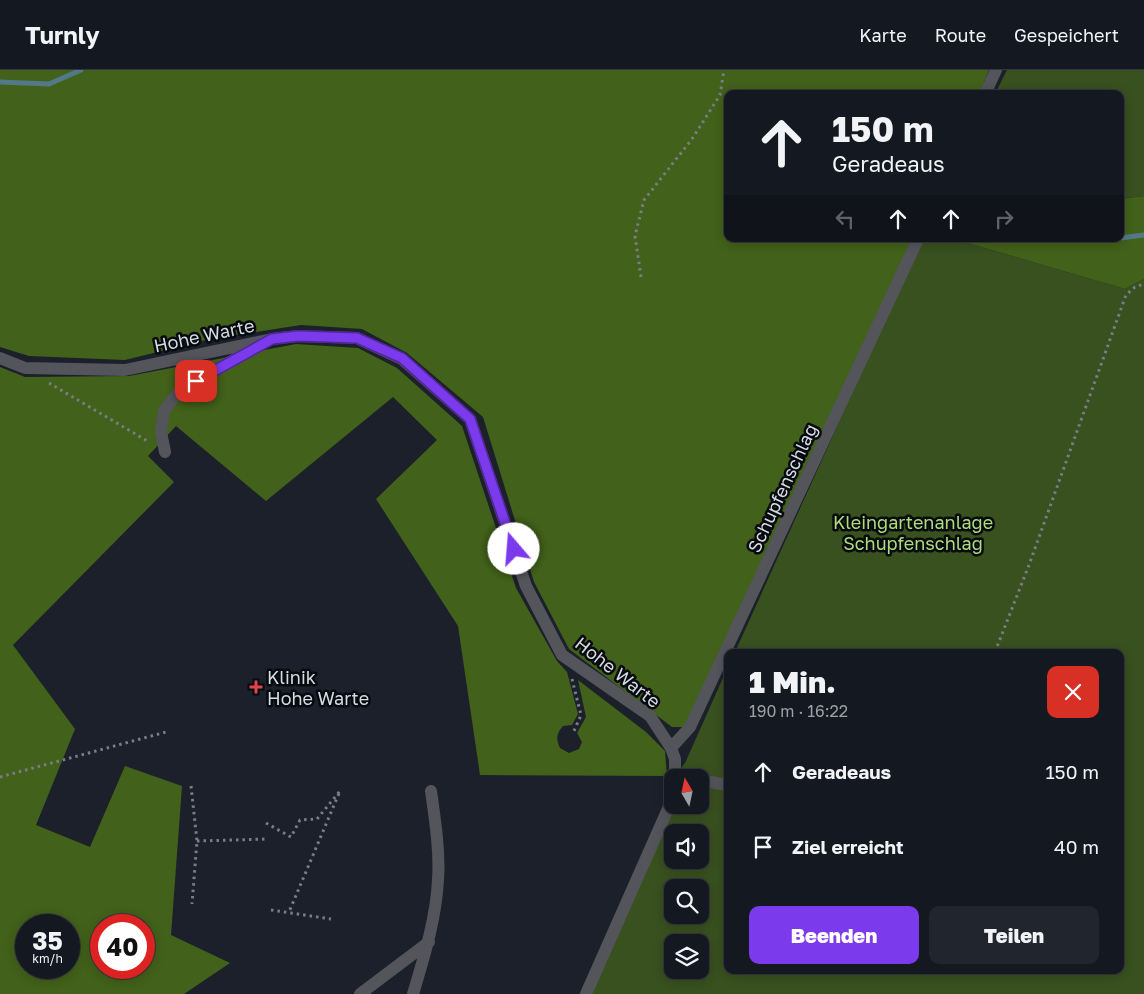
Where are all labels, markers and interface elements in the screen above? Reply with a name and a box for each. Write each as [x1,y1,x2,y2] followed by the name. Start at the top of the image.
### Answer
[25,20,100,49] text: Turnly
[859,24,907,46] text: Karte
[935,24,986,46] text: Route
[1014,24,1119,46] text: Gespeichert
[832,108,934,150] text: 150 m
[749,110,814,175] icon: ahead
[832,150,945,177] text: Geradeaus
[831,205,859,233] icon: left
[884,205,912,233] icon: ahead
[937,205,965,233] icon: ahead
[990,205,1018,233] icon: right
[152,314,256,356] street label: Hohe Warte
[175,360,217,402] pin
[182,367,210,395] icon: arrive
[743,420,821,556] street label: Schupfenschlag
[833,511,993,554] park label: Kleingartenanlage Schupfenschlag
[487,522,539,574] position arrow
[571,632,665,712] street label: Hohe Warte
[749,664,836,700] text: 1 Min.
[267,666,369,709] place label: Klinik Hohe Warte
[1047,666,1099,718] button: close
[249,680,263,694] marker: Klinik Hohe Warte
[749,701,848,721] text: 190 m · 16:22
[749,758,777,786] icon: ahead
[792,760,891,783] text: Geradeaus
[1045,760,1099,783] text: 150 m
[664,769,709,814] north arrow
[664,769,709,979] map controls
[664,824,709,869] button: sound
[749,833,777,861] icon: arrive
[792,835,904,858] text: Ziel erreicht
[1054,835,1099,858] text: 40 m
[664,879,709,924] button: search
[749,906,919,964] button: Beenden
[929,906,1099,964] button: Teilen
[90,914,155,979] speed limit sign: 40
[32,925,63,956] text: 35
[664,934,709,979] button: layers
[32,951,63,966] text: km/h

